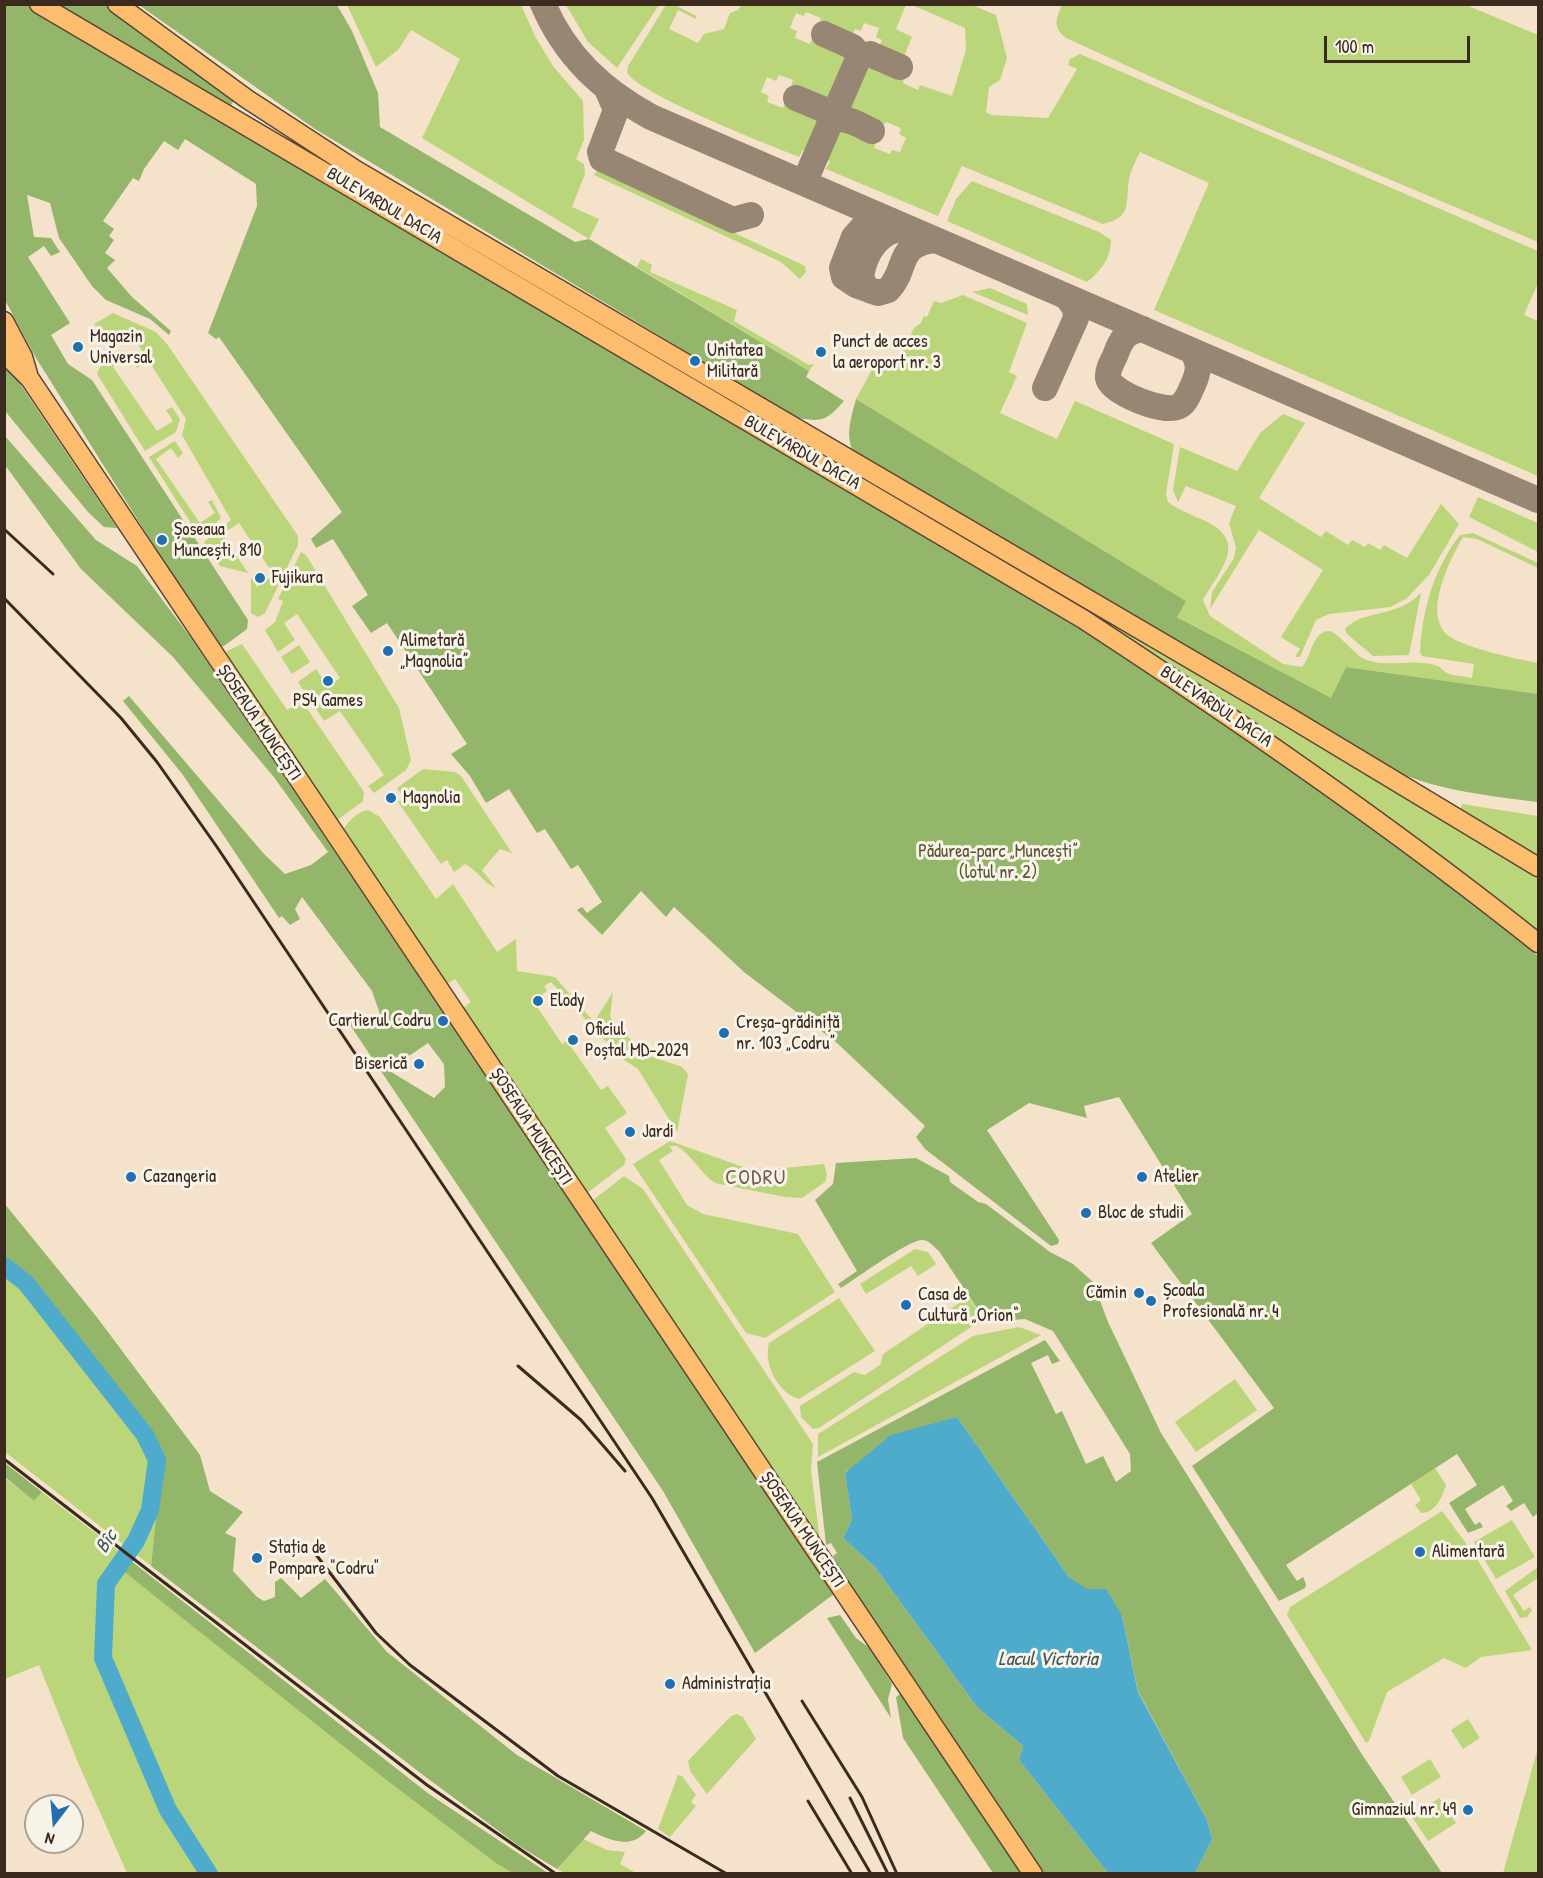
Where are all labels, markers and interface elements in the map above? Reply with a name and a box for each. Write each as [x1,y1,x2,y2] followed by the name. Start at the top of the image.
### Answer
[1327,24,1472,62] scale bar
[1335,34,1374,59] text: 100 m
[323,163,445,249] street label: BULEVARDUL DACIA
[90,326,152,368] place label: Magazin Universal
[833,331,941,374] place label: Punct de acces la aeroport nr. 3
[71,340,85,354] marker: Magazin Universal
[707,340,763,382] place label: Unitatea Militară
[814,345,828,359] marker: Punct de acces la aeroport nr. 3
[688,354,702,368] marker: Unitatea Militară
[740,411,864,495] street label: BULEVARDUL DACIA
[174,519,262,562] place label: Șoseaua Muncești, 810
[155,533,169,547] marker: Șoseaua Muncești, 810
[272,567,323,589] place label: Fujikura
[253,571,267,585] marker: Fujikura
[400,630,468,672] place label: Alimetară „Magnolia”
[381,644,395,658] marker: Alimetară „Magnolia”
[212,661,306,785] street label: ȘOSEAUA MUNCEȘTI
[1156,662,1276,752] street label: BULEVARDUL DACIA
[321,674,335,688] marker: PS4 Games
[293,690,363,712] place label: PS4 Games
[403,787,460,809] place label: Magnolia
[384,791,398,805] marker: Magnolia
[918,841,1078,884] park label: Pădurea-parc „Muncești” (lotul nr. 2)
[550,990,585,1012] place label: Elody
[531,994,545,1008] marker: Elody
[328,1010,431,1032] place label: Cartierul Codru
[736,1012,840,1054] place label: Creșa-grădiniță nr. 103 „Codru”
[436,1014,450,1028] marker: Cartierul Codru
[585,1019,688,1062] place label: Oficiul Poștal MD-2029
[717,1026,731,1040] marker: Creșa-grădiniță nr. 103 „Codru”
[566,1033,580,1047] marker: Oficiul Poștal MD-2029
[355,1053,407,1075] place label: Biserică
[412,1057,426,1071] marker: Biserică
[485,1065,577,1189] street label: ȘOSEAUA MUNCEȘTI
[642,1121,674,1143] place label: Jardi
[623,1125,637,1139] marker: Jardi
[725,1165,787,1191] district label: CODRU
[143,1166,216,1188] place label: Cazangeria
[1154,1166,1199,1188] place label: Atelier
[124,1170,138,1184] marker: Cazangeria
[1135,1170,1149,1184] marker: Atelier
[1098,1202,1184,1224] place label: Bloc de studii
[1079,1206,1093,1220] marker: Bloc de studii
[1163,1280,1279,1322] place label: Școala Profesională nr. 4
[1086,1282,1127,1304] place label: Cămin
[918,1284,1019,1326] place label: Casa de Cultură „Orion“
[1132,1286,1146,1300] marker: Cămin
[1144,1294,1158,1308] marker: Școala Profesională nr. 4
[899,1298,913,1312] marker: Casa de Cultură „Orion“
[755,1468,849,1592] street label: ȘOSEAUA MUNCEȘTI
[91,1526,123,1558] water label: Bîc
[269,1537,379,1580] place label: Stația de Pompare "Codru"
[1432,1541,1504,1563] place label: Alimentară
[1413,1545,1427,1559] marker: Alimentară
[250,1551,264,1565] marker: Stația de Pompare "Codru"
[998,1648,1098,1672] water label: Lacul Victoria
[682,1673,771,1695] place label: Administrația
[663,1677,677,1691] marker: Administrația
[24,1794,84,1854] north arrow
[1352,1799,1456,1821] place label: Gimnaziul nr. 49
[1461,1803,1475,1817] marker: Gimnaziul nr. 49
[42,1828,57,1851] text: N

